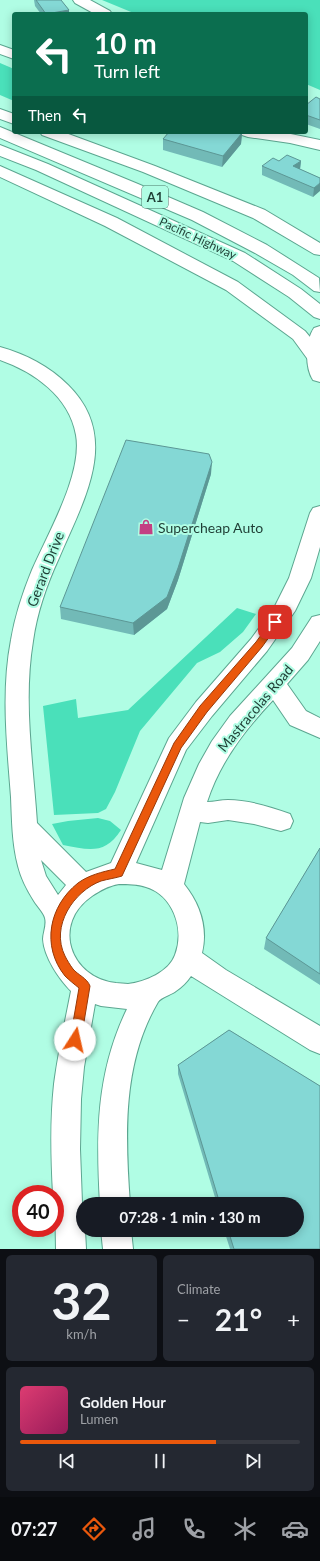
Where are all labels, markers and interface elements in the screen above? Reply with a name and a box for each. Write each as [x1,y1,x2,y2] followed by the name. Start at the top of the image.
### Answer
[94,26,157,60] text: 10 m
[28,28,80,80] icon: left
[94,60,160,82] text: Turn left
[69,104,91,126] icon: left
[28,106,61,124] text: Then
[142,186,168,208] road number: A1
[157,214,240,263] street label: Pacific Highway
[137,518,155,536] shop icon: Supercheap Auto
[158,519,263,536] place label: Supercheap Auto
[23,529,67,609] street label: Gerard Drive
[258,605,292,639] pin
[264,611,286,633] icon: arrive
[214,661,296,755] street label: Mastracolas Road
[54,1019,96,1061] position arrow
[12,1185,64,1237] speed limit sign: 40
[120,1208,260,1226] text: 07:28 · 1 min · 130 m
[51,1269,112,1331] text: 32
[177,1281,220,1297] text: Climate
[215,1301,262,1337] text: 21°
[177,1306,190,1333] text: −
[287,1306,300,1333] text: +
[66,1326,97,1342] text: km/h
[80,1393,166,1411] text: Golden Hour
[80,1411,118,1427] text: Lumen
[56,1450,78,1472] icon: previous
[149,1450,171,1472] icon: pause
[242,1450,264,1472] icon: next
[80,1515,108,1543] icon: directions
[130,1515,158,1543] icon: music
[180,1515,208,1543] icon: phone
[231,1515,259,1543] icon: climate
[281,1515,309,1543] icon: car
[11,1518,58,1540] text: 07:27

